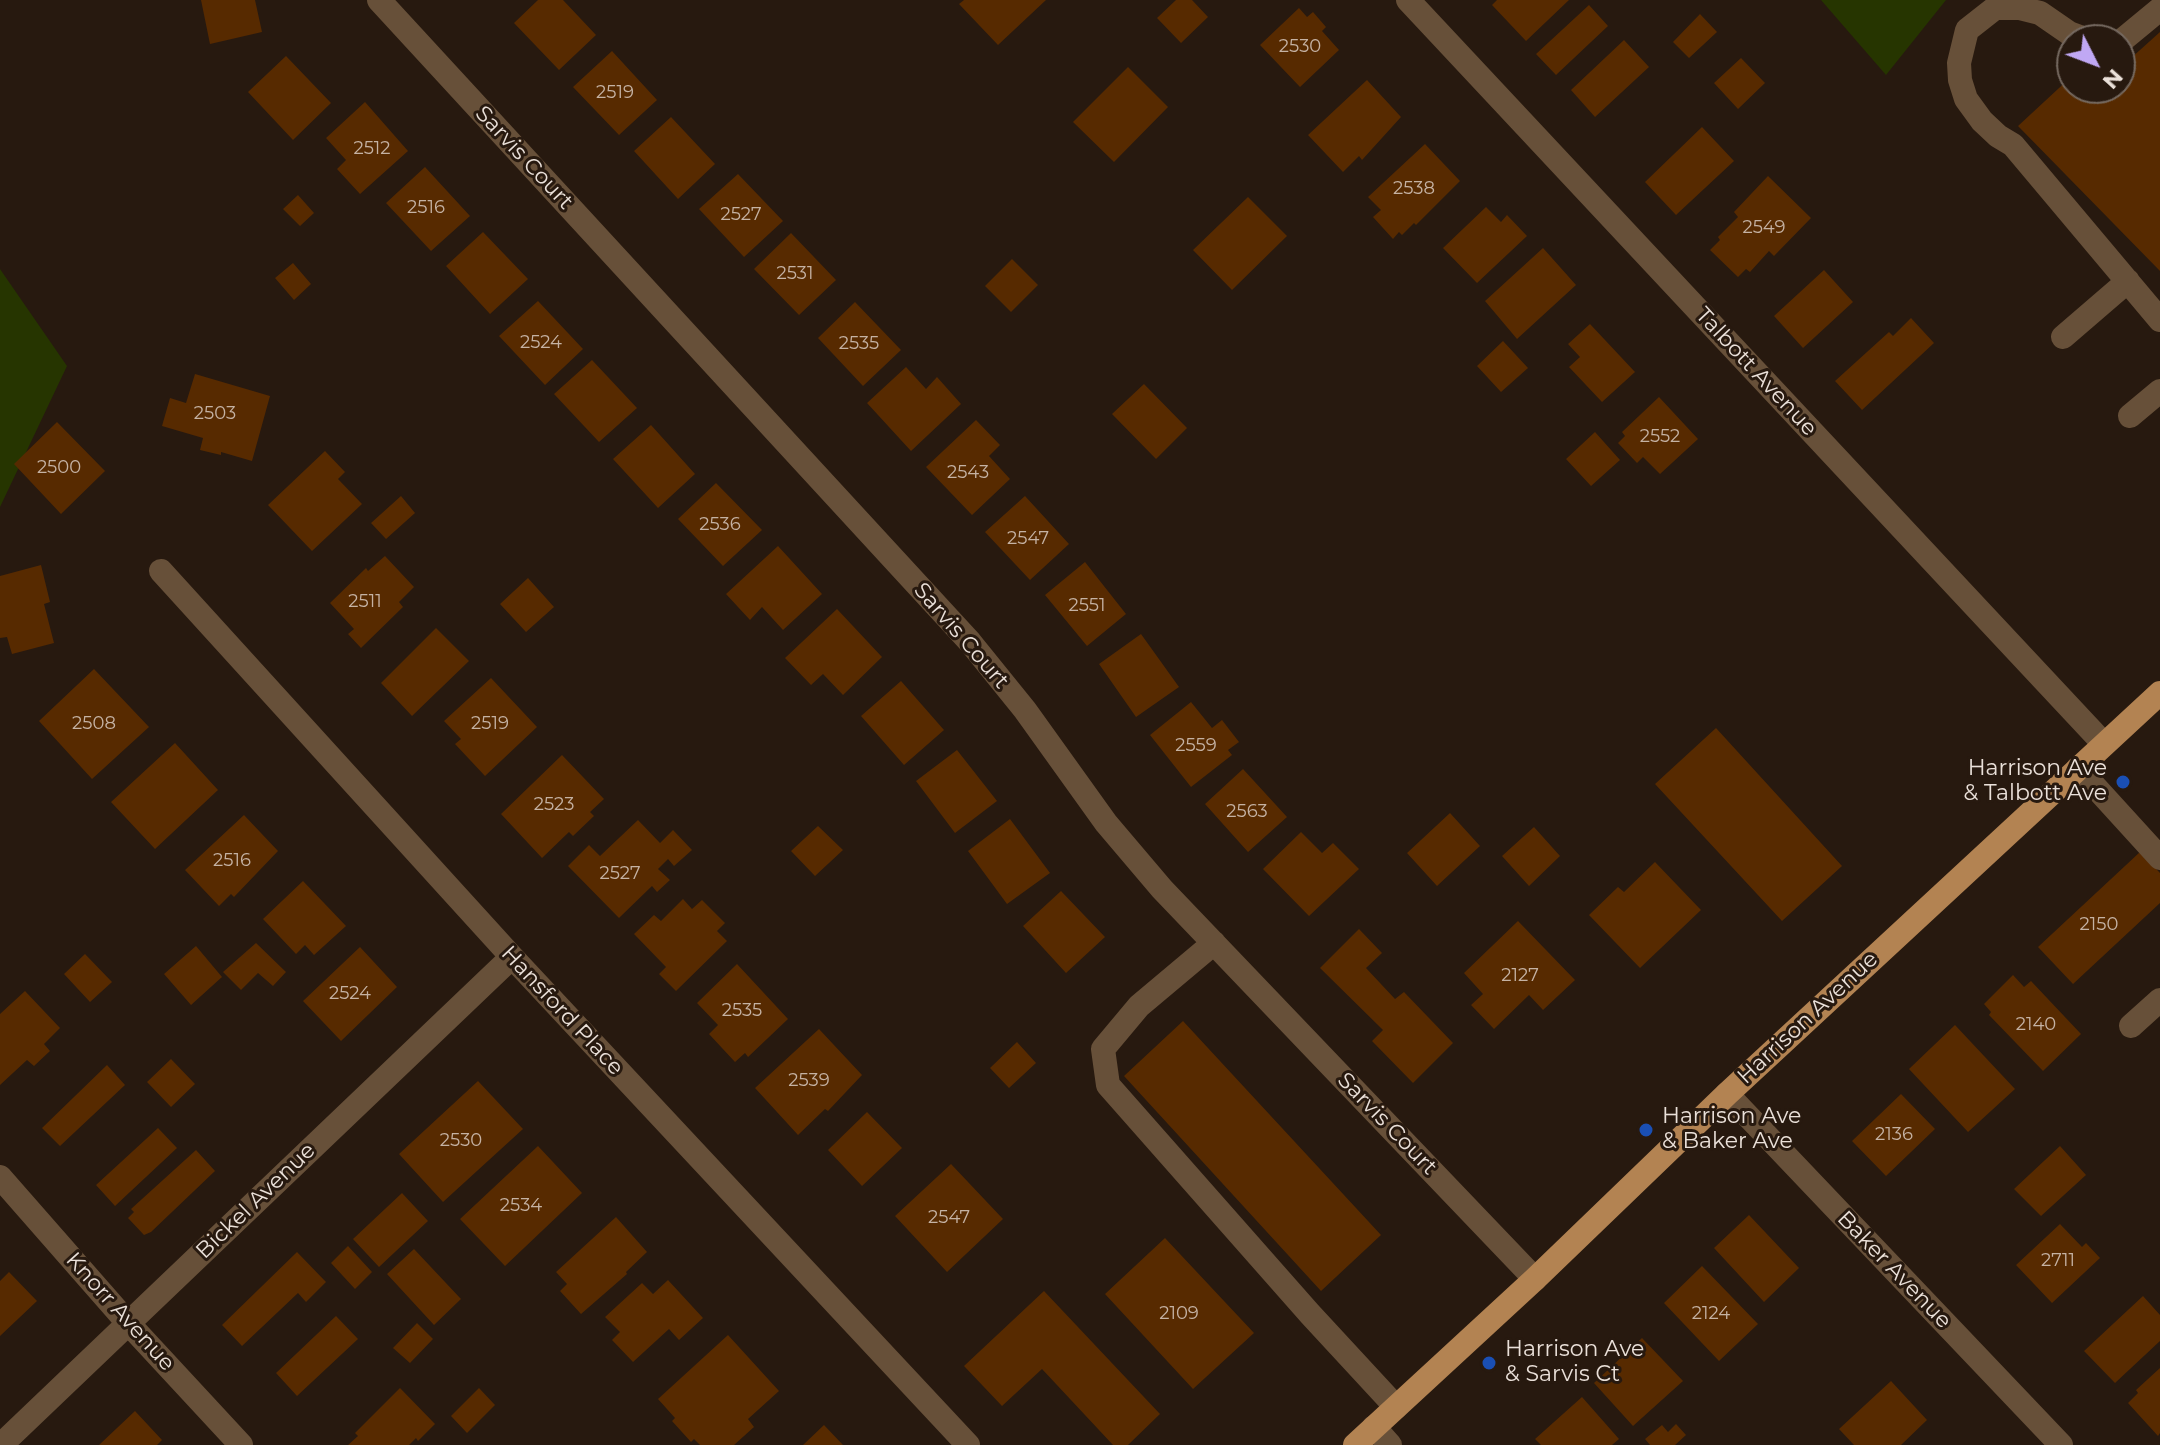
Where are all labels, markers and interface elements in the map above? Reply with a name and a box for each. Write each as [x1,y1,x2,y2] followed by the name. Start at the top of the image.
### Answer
[2056,24,2136,104] north arrow
[1279,36,1321,58] house number: 2530
[2097,63,2129,95] text: N
[596,82,634,104] house number: 2519
[469,101,579,215] street label: Sarvis Court
[353,138,391,160] house number: 2512
[1393,178,1435,200] house number: 2538
[407,197,445,219] house number: 2516
[720,204,762,226] house number: 2527
[1742,217,1786,239] house number: 2549
[777,263,813,285] house number: 2531
[1690,302,1822,442] street label: Talbott Avenue
[520,332,562,354] house number: 2524
[839,333,879,355] house number: 2535
[194,403,236,425] house number: 2503
[1640,426,1680,448] house number: 2552
[37,457,81,479] house number: 2500
[947,462,989,484] house number: 2543
[699,514,741,536] house number: 2536
[1007,528,1049,550] house number: 2547
[908,578,1014,694] street label: Sarvis Court
[348,591,382,613] house number: 2511
[1068,595,1106,617] house number: 2551
[72,713,116,735] house number: 2508
[471,713,509,735] house number: 2519
[1175,735,1217,757] house number: 2559
[1964,756,2107,808] place label: Harrison Ave & Talbott Ave
[2114,773,2132,791] marker: Harrison Ave & Talbott Ave
[534,794,574,816] house number: 2523
[1226,801,1268,823] house number: 2563
[213,850,251,872] house number: 2516
[599,863,641,885] house number: 2527
[2080,914,2118,936] house number: 2150
[495,941,629,1081] street label: Hansford Place
[1732,946,1884,1090] street label: Harrison Avenue
[1501,965,1539,987] house number: 2127
[329,983,371,1005] house number: 2524
[722,1000,762,1022] house number: 2535
[2016,1014,2056,1036] house number: 2140
[1332,1067,1442,1181] street label: Sarvis Court
[788,1070,830,1092] house number: 2539
[1662,1104,1801,1156] place label: Harrison Ave & Baker Ave
[1637,1121,1655,1139] marker: Harrison Ave & Baker Ave
[1875,1124,1913,1146] house number: 2136
[440,1130,482,1152] house number: 2530
[191,1138,321,1264] street label: Bickel Avenue
[500,1195,542,1217] house number: 2534
[1831,1206,1957,1334] street label: Baker Avenue
[928,1207,970,1229] house number: 2547
[60,1247,180,1377] street label: Knorr Avenue
[2041,1250,2075,1272] house number: 2711
[1159,1303,1199,1325] house number: 2109
[1692,1303,1730,1325] house number: 2124
[1505,1337,1644,1388] place label: Harrison Ave & Sarvis Ct
[1480,1354,1498,1372] marker: Harrison Ave & Sarvis Ct

